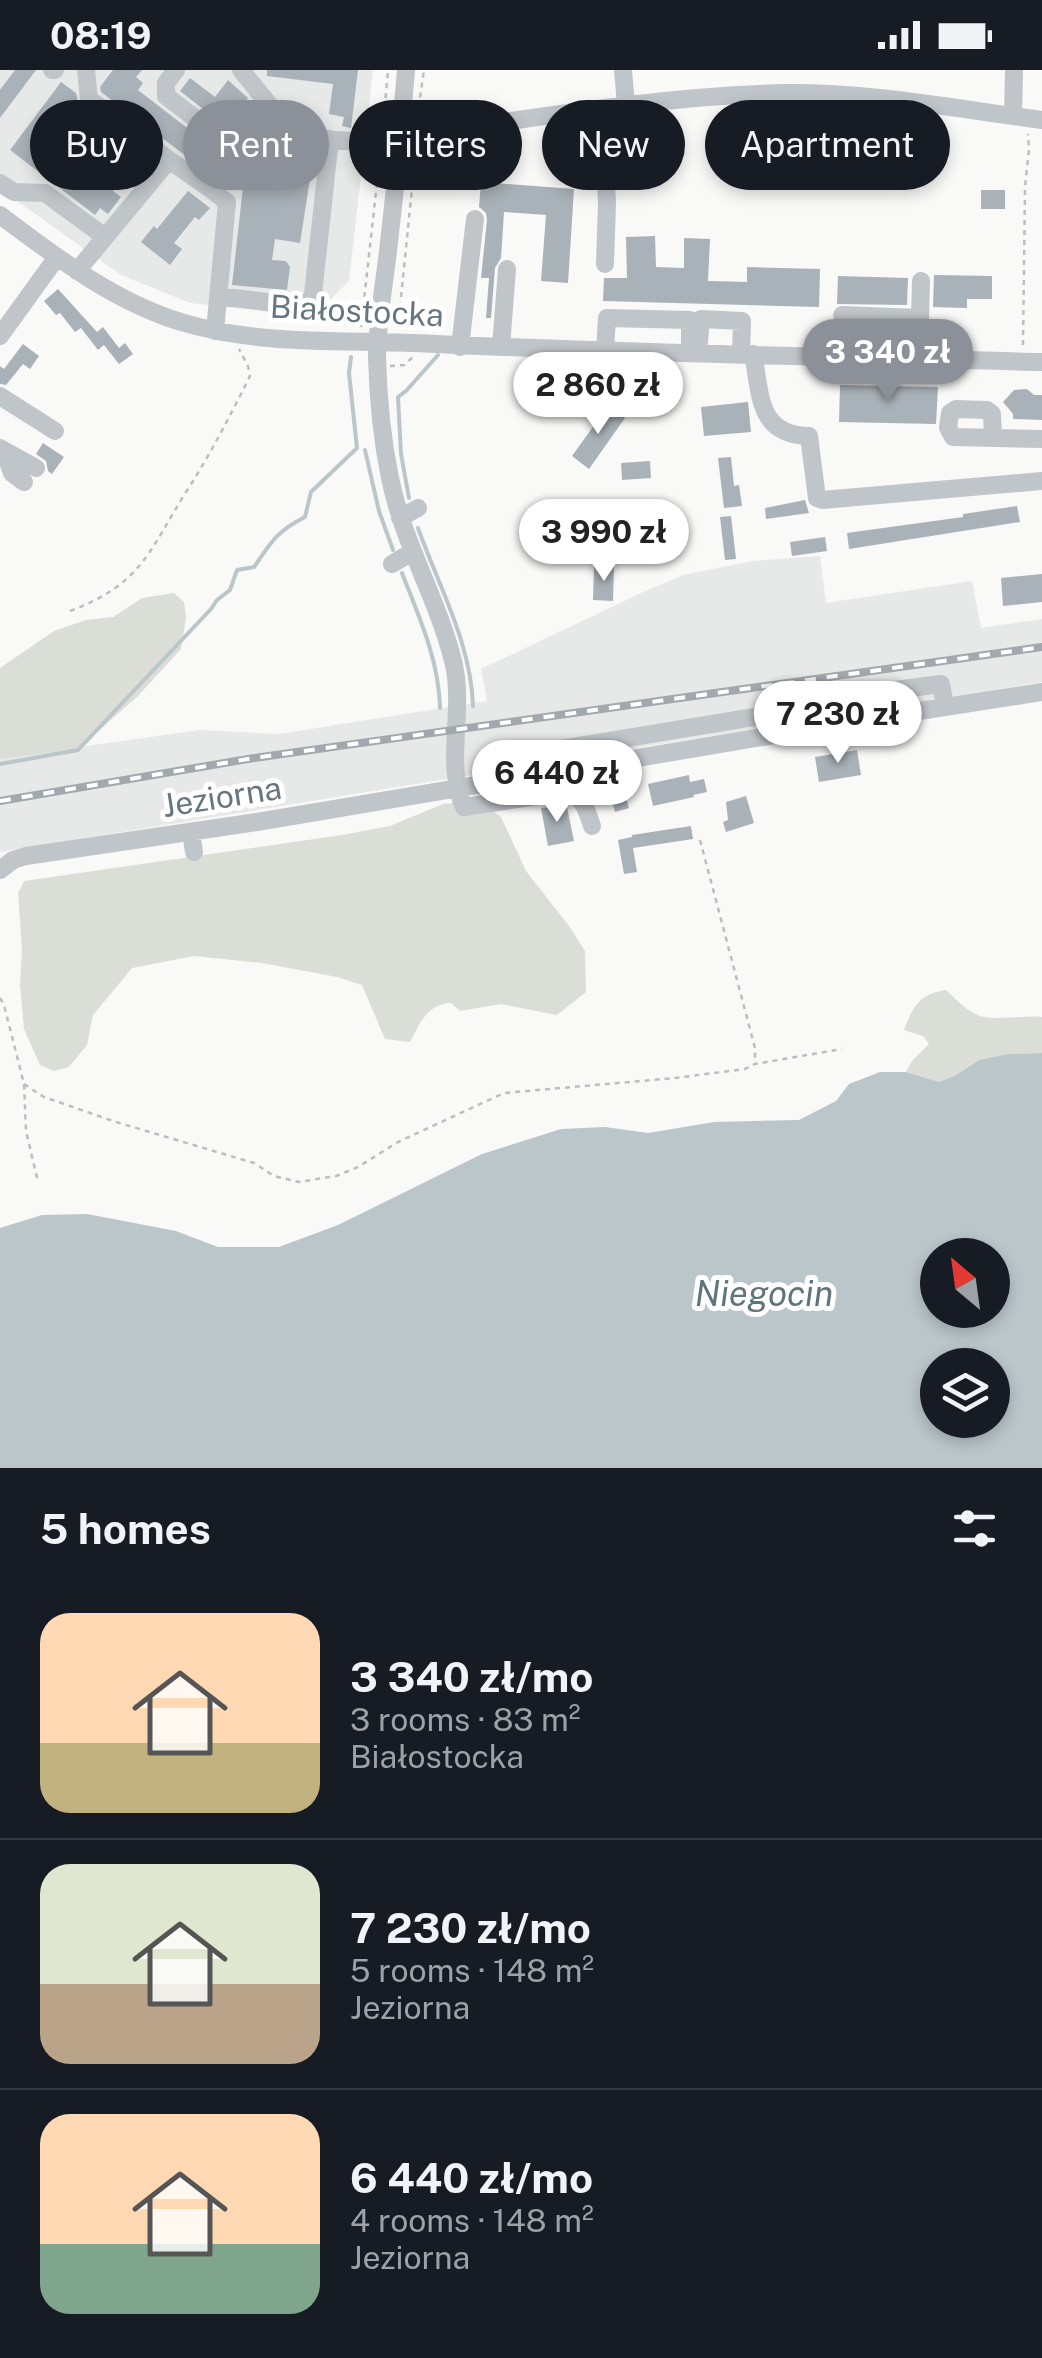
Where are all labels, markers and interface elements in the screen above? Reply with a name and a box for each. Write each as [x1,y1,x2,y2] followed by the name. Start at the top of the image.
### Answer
[50,13,151,58] text: 08:19
[30,100,163,190] chip: Buy
[183,100,329,190] chip: Rent
[349,100,522,190] chip: Filters
[542,100,685,190] chip: New
[705,100,950,190] chip: Apartment
[269,287,445,334] street label: Białostocka
[785,319,991,404] pin: 3 340 zł
[825,333,951,370] text: 3 340 zł
[495,352,701,437] pin: 2 860 zł
[535,366,661,403] text: 2 860 zł
[501,499,707,584] pin: 3 990 zł
[541,513,667,550] text: 3 990 zł
[735,681,941,766] pin: 7 230 zł
[776,695,900,732] text: 7 230 zł
[454,740,660,825] pin: 6 440 zł
[494,754,620,791] text: 6 440 zł
[160,769,284,824] street label: Jeziorna
[920,1238,1010,1328] north arrow
[920,1238,1010,1438] map controls
[695,1273,833,1314] water label: Niegocin
[920,1348,1010,1438] button: layers
[947,1501,1002,1556] icon: filters
[40,1504,211,1553] text: 5 homes
[350,1652,594,1701] text: 3 340 zł/mo
[120,1653,240,1773] icon: home
[350,1701,581,1738] text: 3 rooms · 83 m²
[350,1738,524,1775] text: Białostocka
[350,1903,591,1952] text: 7 230 zł/mo
[120,1904,240,2024] icon: home
[350,1952,594,1989] text: 5 rooms · 148 m²
[350,1989,470,2026] text: Jeziorna
[350,2153,593,2202] text: 6 440 zł/mo
[120,2154,240,2274] icon: home
[350,2202,594,2239] text: 4 rooms · 148 m²
[350,2239,470,2276] text: Jeziorna

